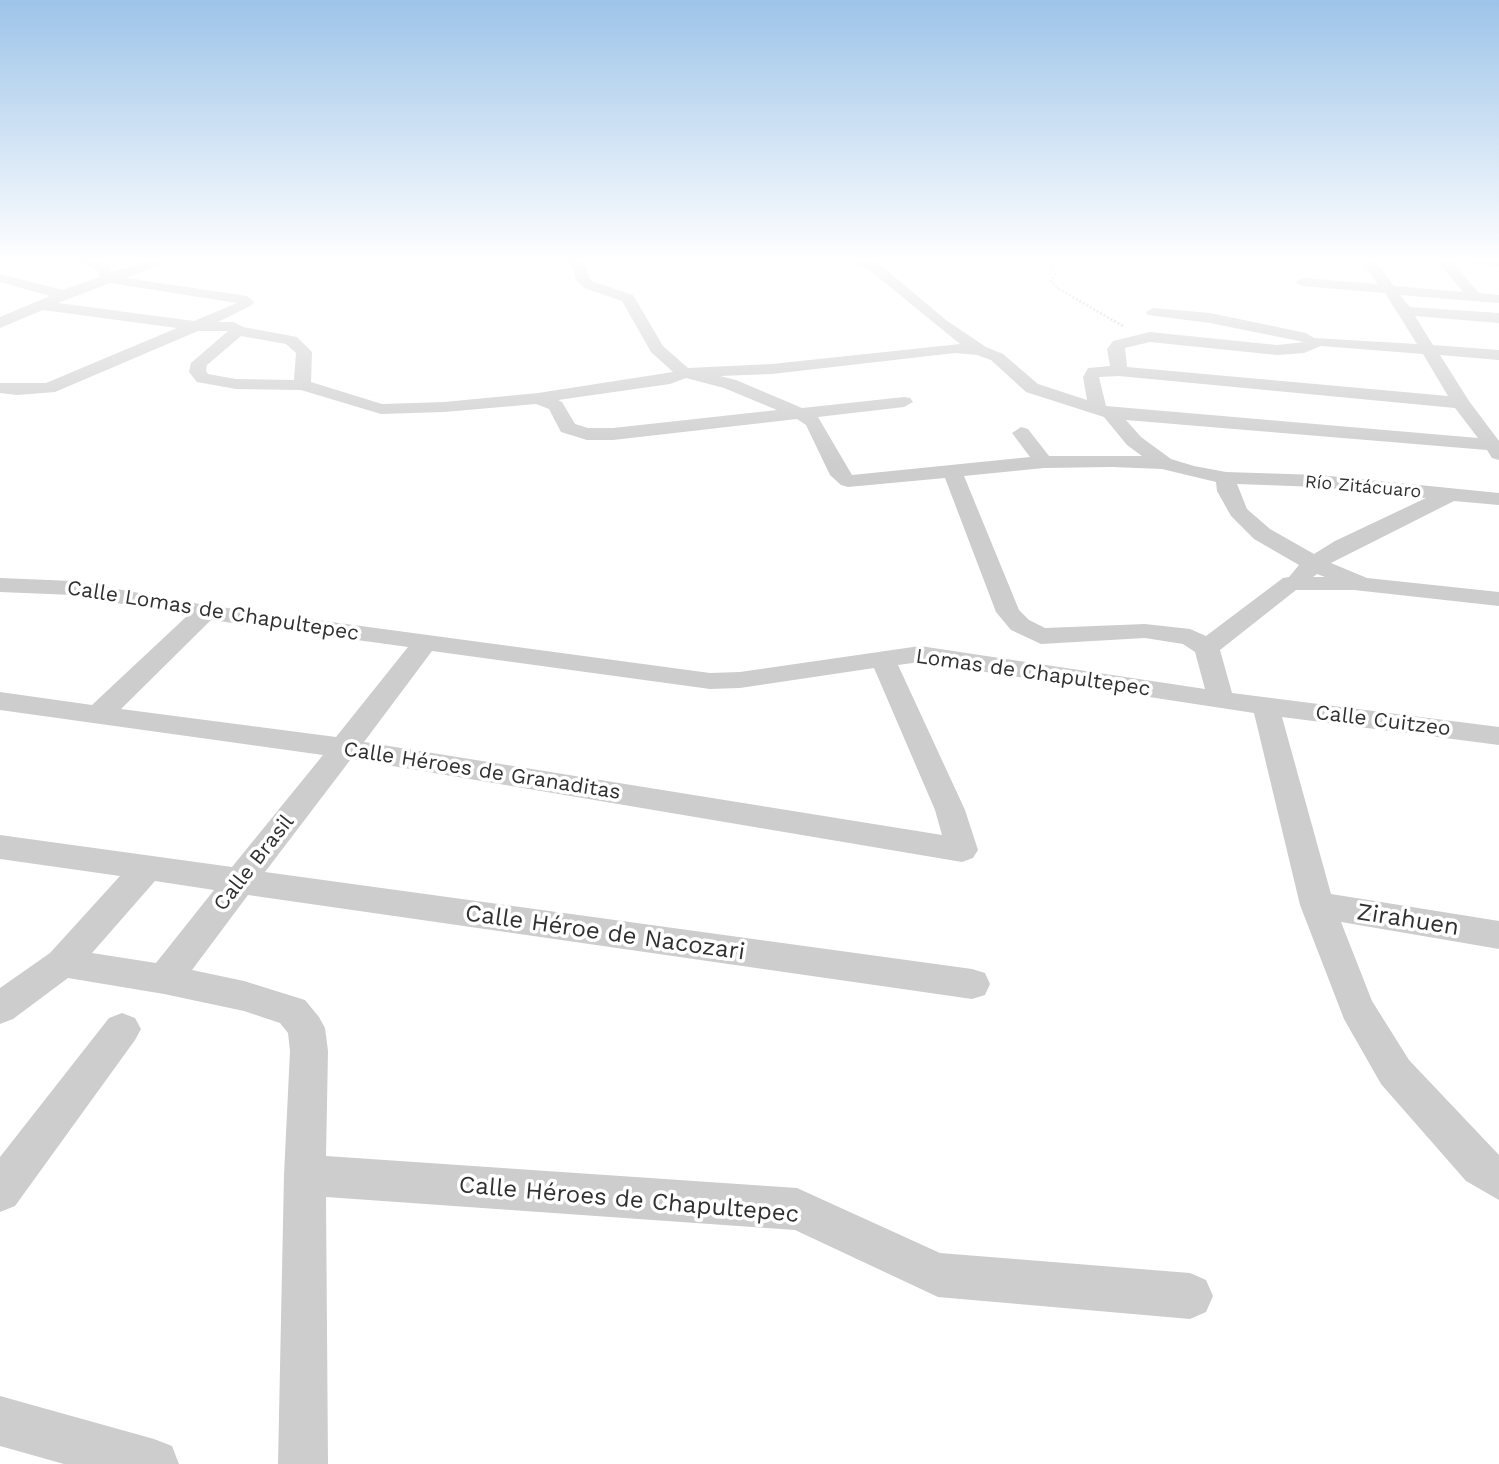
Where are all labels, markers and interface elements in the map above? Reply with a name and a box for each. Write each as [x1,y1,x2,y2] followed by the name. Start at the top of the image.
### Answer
[1304,471,1422,503] street label: Río Zitácuaro
[65,575,361,647] street label: Calle Lomas de Chapultepec
[914,644,1152,702] street label: Lomas de Chapultepec
[1314,700,1452,742] street label: Calle Cuitzeo
[342,737,622,805] street label: Calle Héroes de Granaditas
[209,810,299,916] street label: Calle Brasil
[1355,898,1461,942] street label: Zirahuen
[463,899,747,967] street label: Calle Héroe de Nacozari
[458,1171,800,1229] street label: Calle Héroes de Chapultepec

